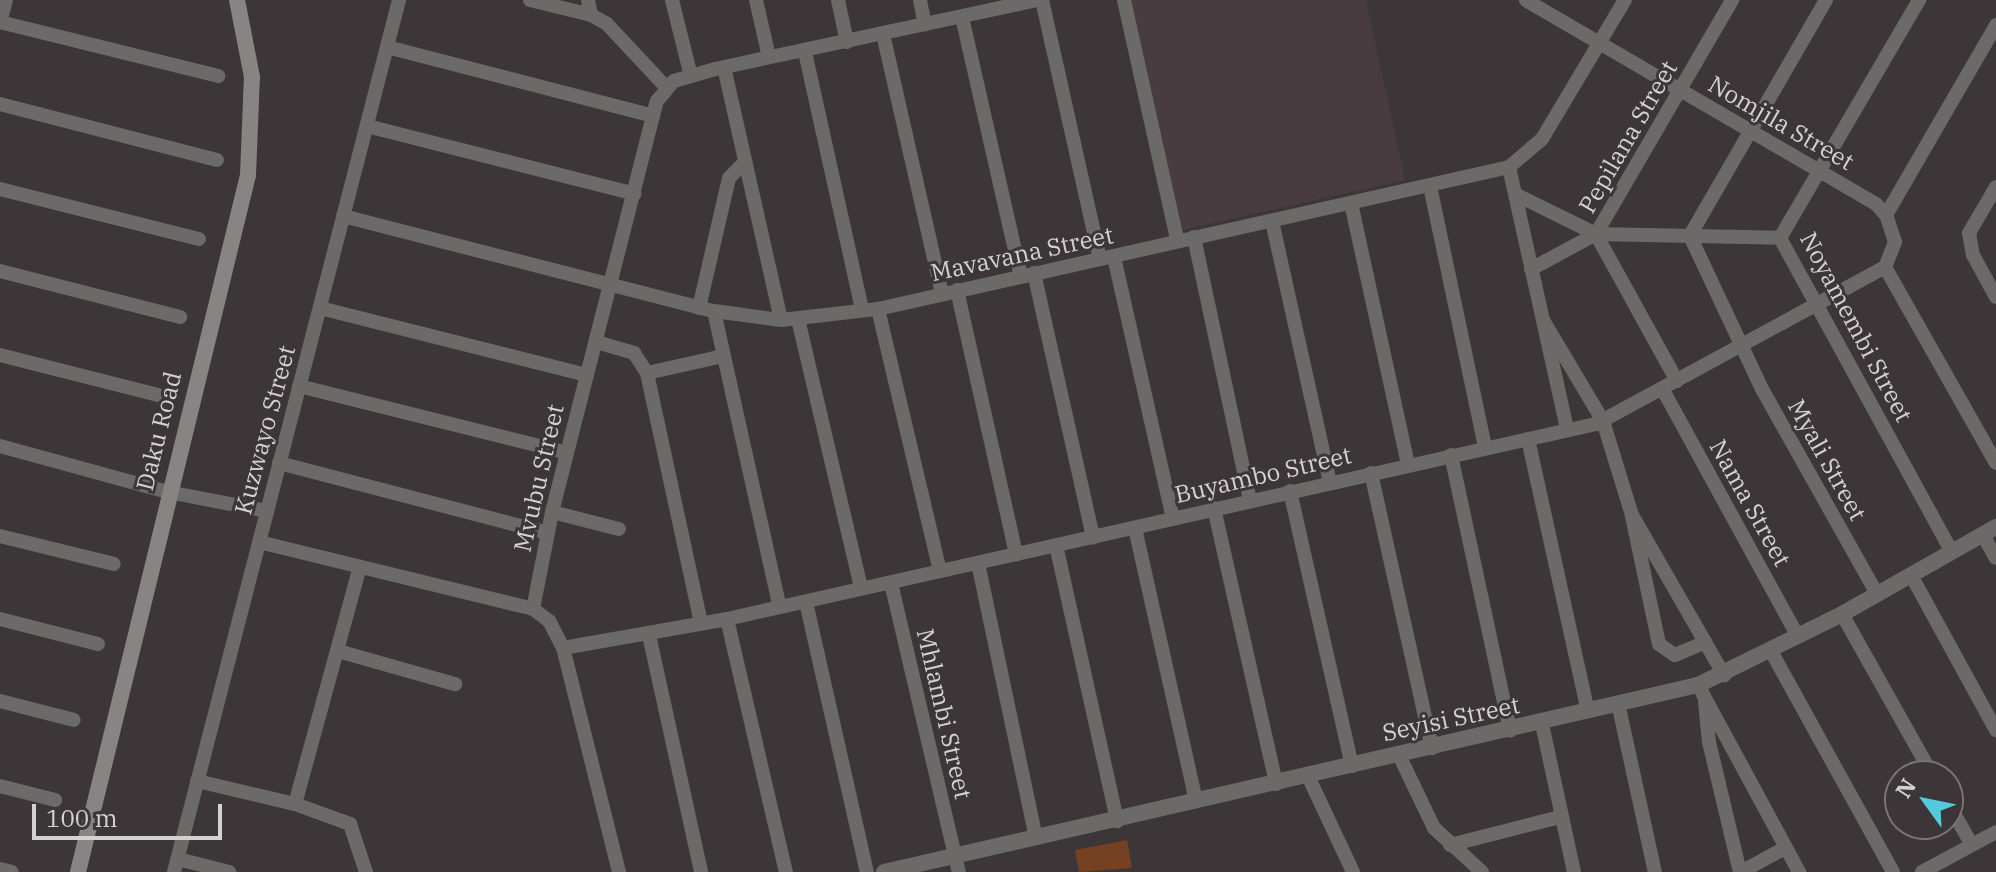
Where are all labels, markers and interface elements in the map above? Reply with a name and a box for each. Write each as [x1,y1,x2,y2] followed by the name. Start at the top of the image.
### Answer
[1573,56,1683,218] street label: Pepilana Street
[1703,70,1859,176] street label: Nomjila Street
[928,221,1116,287] street label: Mavavana Street
[1794,227,1918,427] street label: Noyamembi Street
[229,342,301,518] street label: Kuzwayo Street
[130,369,188,493] street label: Daku Road
[1782,394,1872,526] street label: Myali Street
[508,401,570,555] street label: Mvubu Street
[1703,435,1797,571] street label: Nama Street
[1172,441,1354,509] street label: Buyambo Street
[910,626,978,802] street label: Mhlambi Street
[1380,690,1522,748] street label: Seyisi Street
[1884,760,1964,840] north arrow
[1888,773,1922,803] text: N
[36,788,226,838] scale bar
[46,802,118,834] text: 100 m

